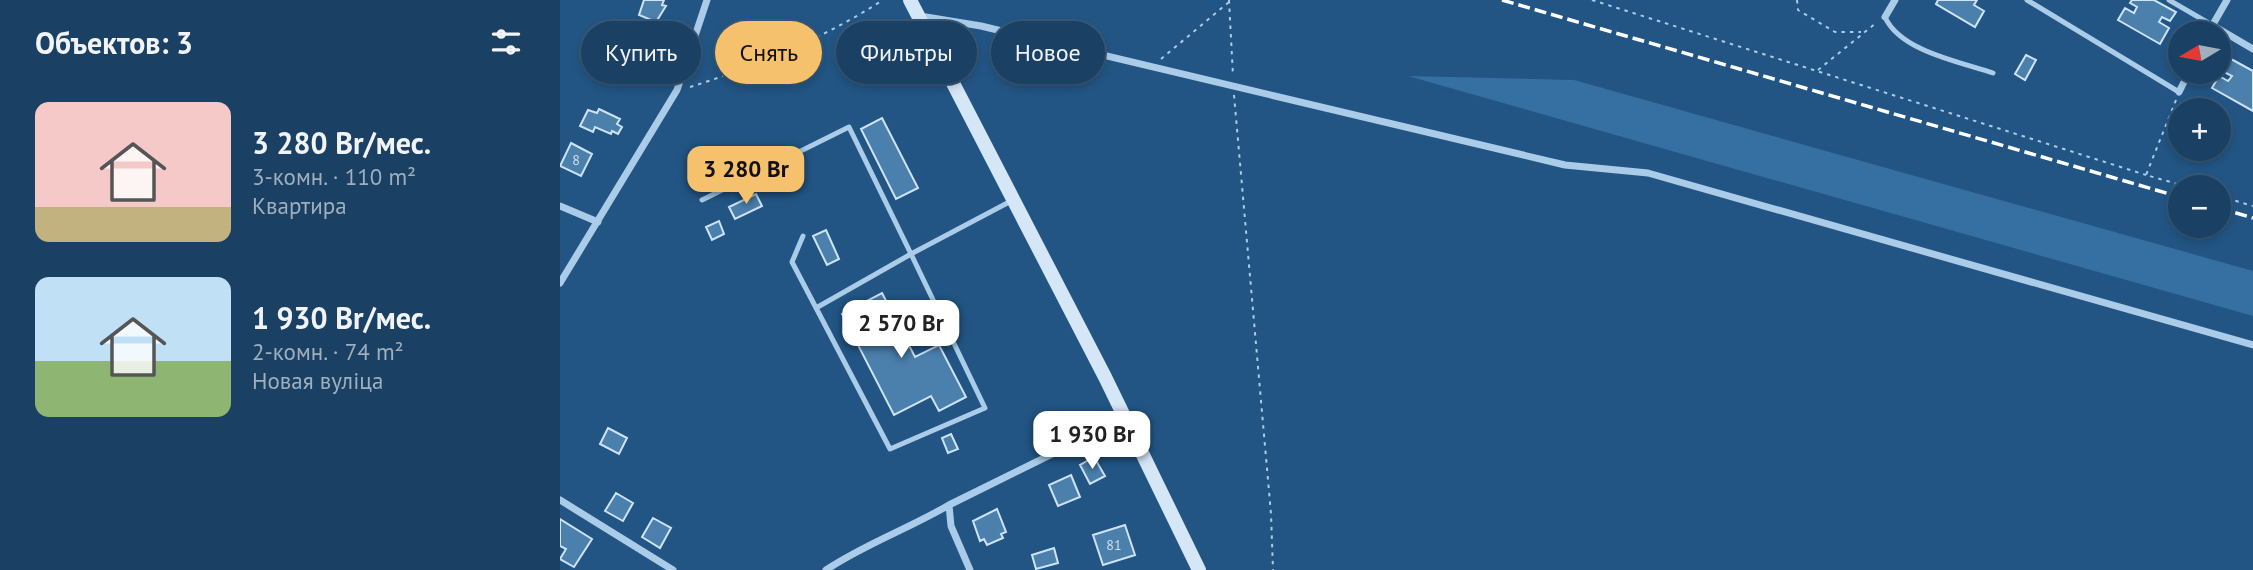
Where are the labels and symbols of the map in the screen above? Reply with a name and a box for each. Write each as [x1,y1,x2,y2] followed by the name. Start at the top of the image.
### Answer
[2168,21,2231,84] north arrow
[674,146,818,206] pin: 3 280 Br
[572,151,580,169] house number: 8
[829,300,973,360] pin: 2 570 Br
[1020,412,1164,471] pin: 1 930 Br
[1106,536,1122,554] house number: 81

